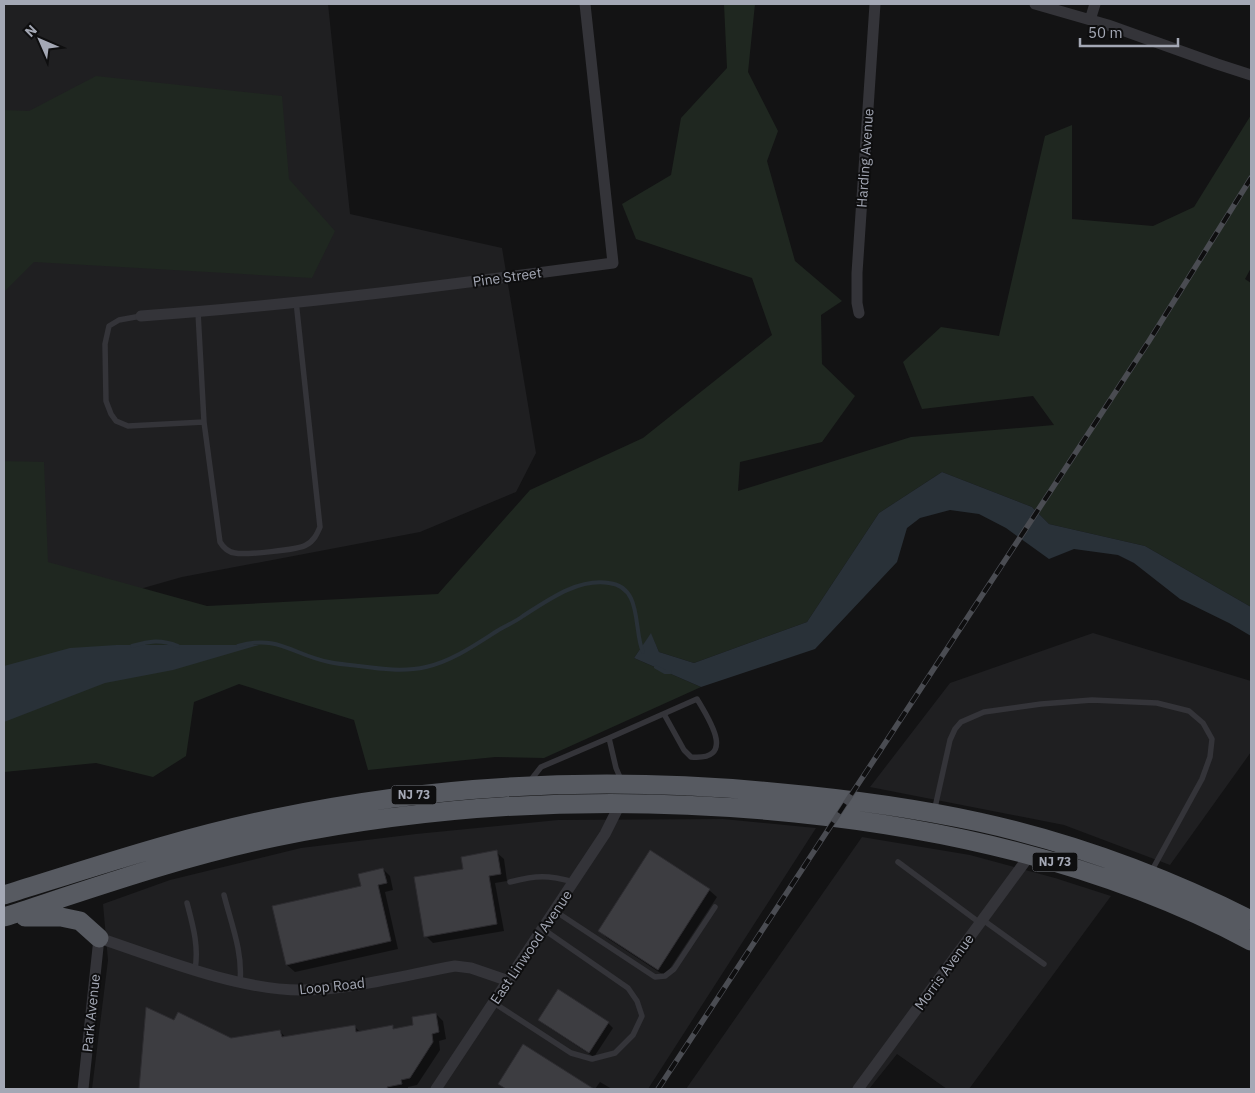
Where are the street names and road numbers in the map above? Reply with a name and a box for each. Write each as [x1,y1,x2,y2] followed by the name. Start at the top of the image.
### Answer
[853,107,877,208] street label: Harding Avenue
[471,263,543,291] street label: Pine Street
[392,786,436,804] road number: NJ 73
[1032,852,1078,872] road number: NJ 73
[486,886,576,1007] street label: East Linwood Avenue
[910,930,978,1014] street label: Morris Avenue
[78,973,104,1053] street label: Park Avenue
[298,974,366,998] street label: Loop Road

